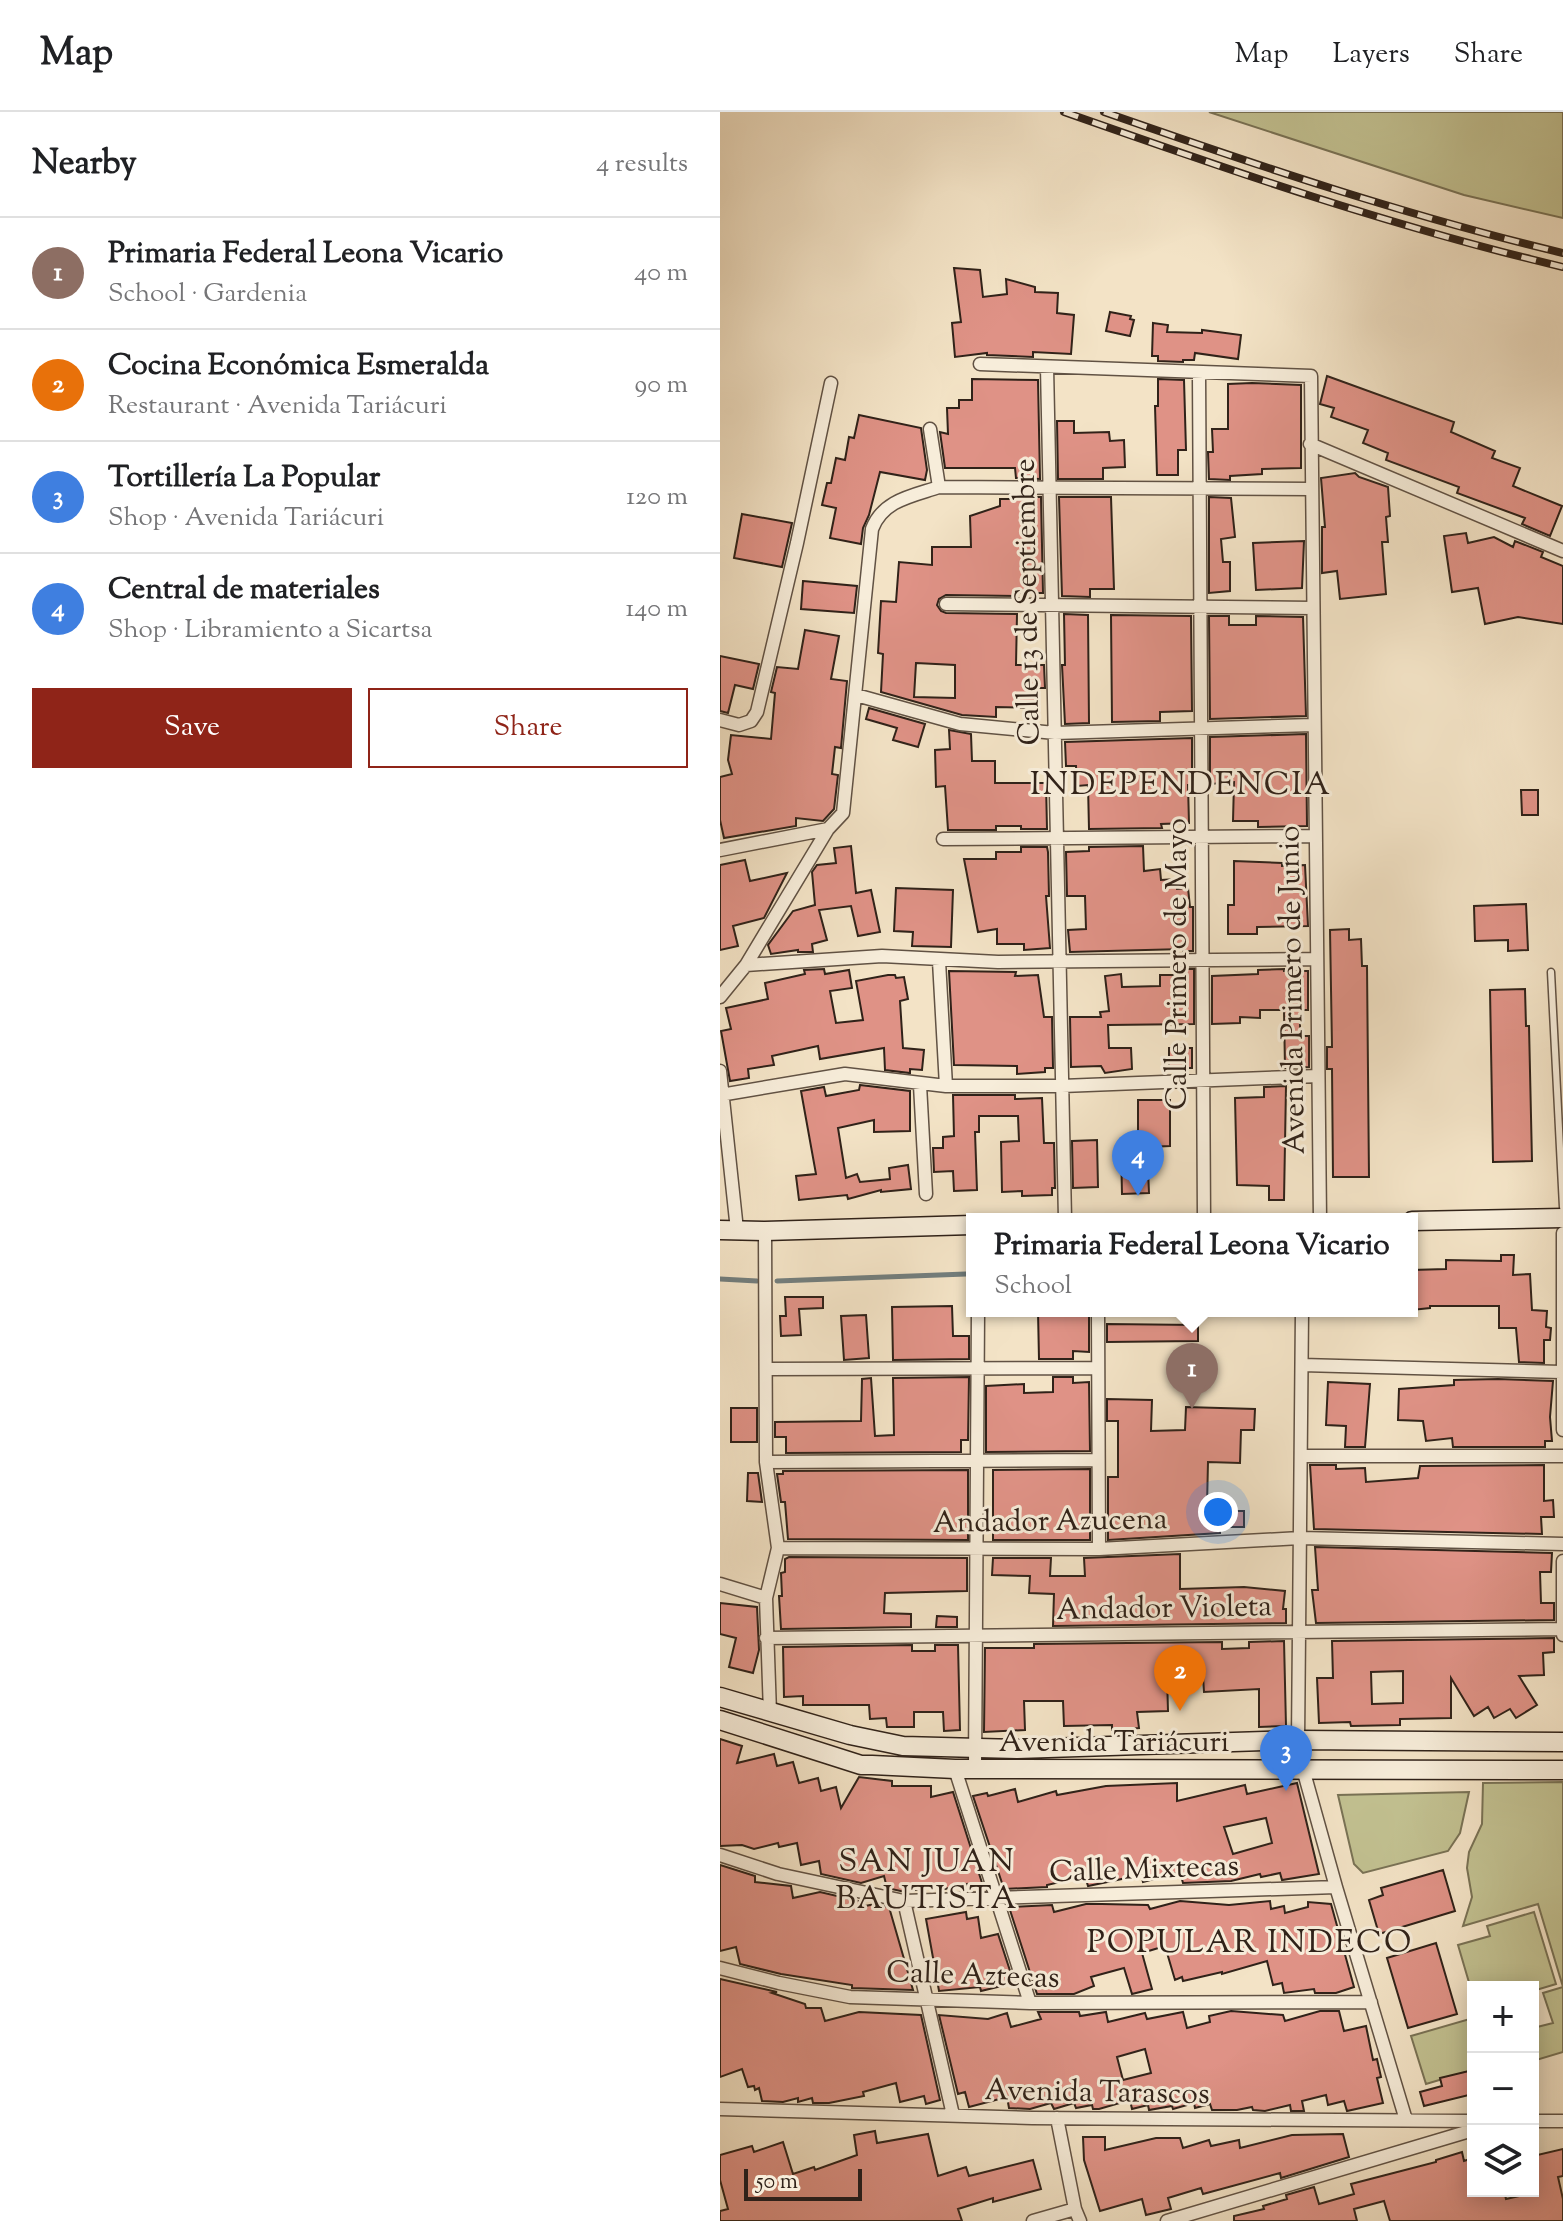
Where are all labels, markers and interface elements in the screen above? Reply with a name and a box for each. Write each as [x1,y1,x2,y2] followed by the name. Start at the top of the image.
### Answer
[40,28,113,82] text: Map
[1235,35,1288,75] text: Map
[1332,35,1410,75] text: Layers
[1454,35,1523,75] text: Share
[32,140,137,189] text: Nearby
[596,146,688,183] text: 4 results
[108,233,503,276] text: Primaria Federal Leona Vicario
[54,255,62,292] text: 1
[634,255,688,292] text: 40 m
[108,276,307,313] text: School · Gardenia
[108,345,489,388] text: Cocina Económica Esmeralda
[52,367,64,404] text: 2
[635,367,688,404] text: 90 m
[108,388,447,425] text: Restaurant · Avenida Tariácuri
[108,457,380,500] text: Tortillería La Popular
[1004,458,1053,746] street label: Calle 13 de Septiembre
[53,479,63,516] text: 3
[626,479,688,516] text: 120 m
[108,500,384,537] text: Shop · Avenida Tariácuri
[108,569,380,612] text: Central de materiales
[51,591,65,628] text: 4
[625,591,688,628] text: 140 m
[108,612,432,649] text: Shop · Libramiento a Sicartsa
[32,688,352,768] button: Save
[368,688,688,768] button: Share
[1030,763,1332,809] district label: INDEPENDENCIA
[1157,818,1200,1110] street label: Calle Primero de Mayo
[1269,825,1318,1155] street label: Avenida Primero de Junio
[1112,1130,1164,1196] pin: 4
[966,1213,1418,1317] popup
[994,1225,1390,1268] text: Primaria Federal Leona Vicario
[994,1268,1072,1305] text: School
[1166,1343,1218,1409] pin: 1
[1198,1492,1238,1532] your location
[932,1499,1168,1546] street label: Andador Azucena
[1056,1586,1273,1633] street label: Andador Violeta
[1154,1645,1206,1711] pin: 2
[999,1722,1229,1765] street label: Avenida Tariácuri
[1260,1725,1312,1791] pin: 3
[835,1840,1019,1923] district label: SAN JUAN BAUTISTA
[1048,1846,1240,1895] street label: Calle Mixtecas
[1087,1921,1413,1967] district label: POPULAR INDECO
[885,1952,1060,2001] street label: Calle Aztecas
[1467,1981,1539,2197] map controls
[1467,1981,1539,2053] button: +
[1467,2053,1539,2125] button: −
[984,2070,1210,2117] street label: Avenida Tarascos
[1467,2125,1539,2197] button: layers
[744,2165,862,2201] scale bar
[756,2167,798,2199] text: 50 m

